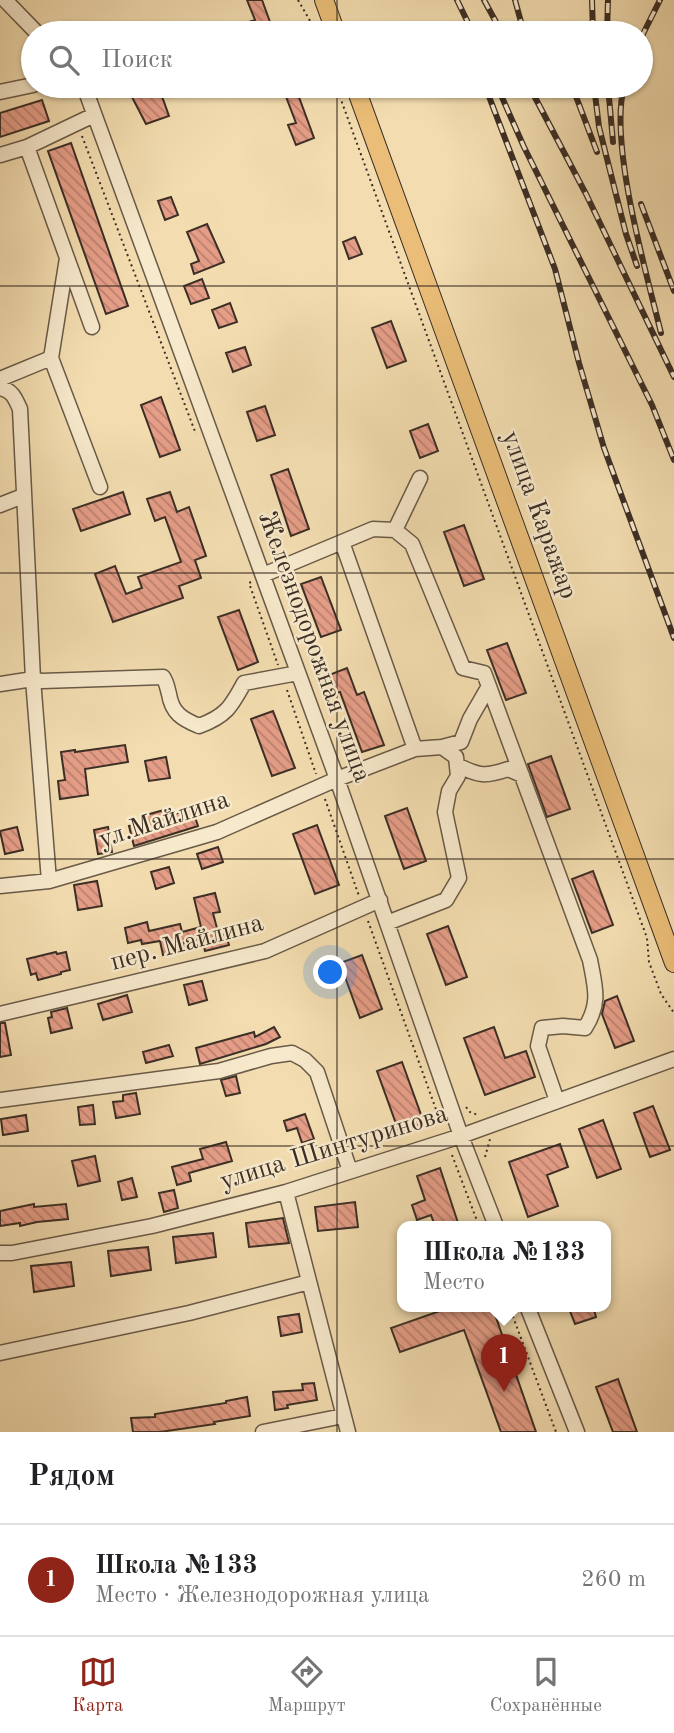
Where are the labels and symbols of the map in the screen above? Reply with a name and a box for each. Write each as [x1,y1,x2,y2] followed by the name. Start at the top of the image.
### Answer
[497,427,581,603] street label: улица Каражар
[253,508,375,786] street label: Железнодорожная улица
[96,787,233,853] street label: ул.Майлина
[108,910,266,976] street label: пер. Майлина
[313,955,347,989] your location
[217,1101,451,1195] street label: улица Шинтуринова
[481,1334,527,1392] pin: 1

